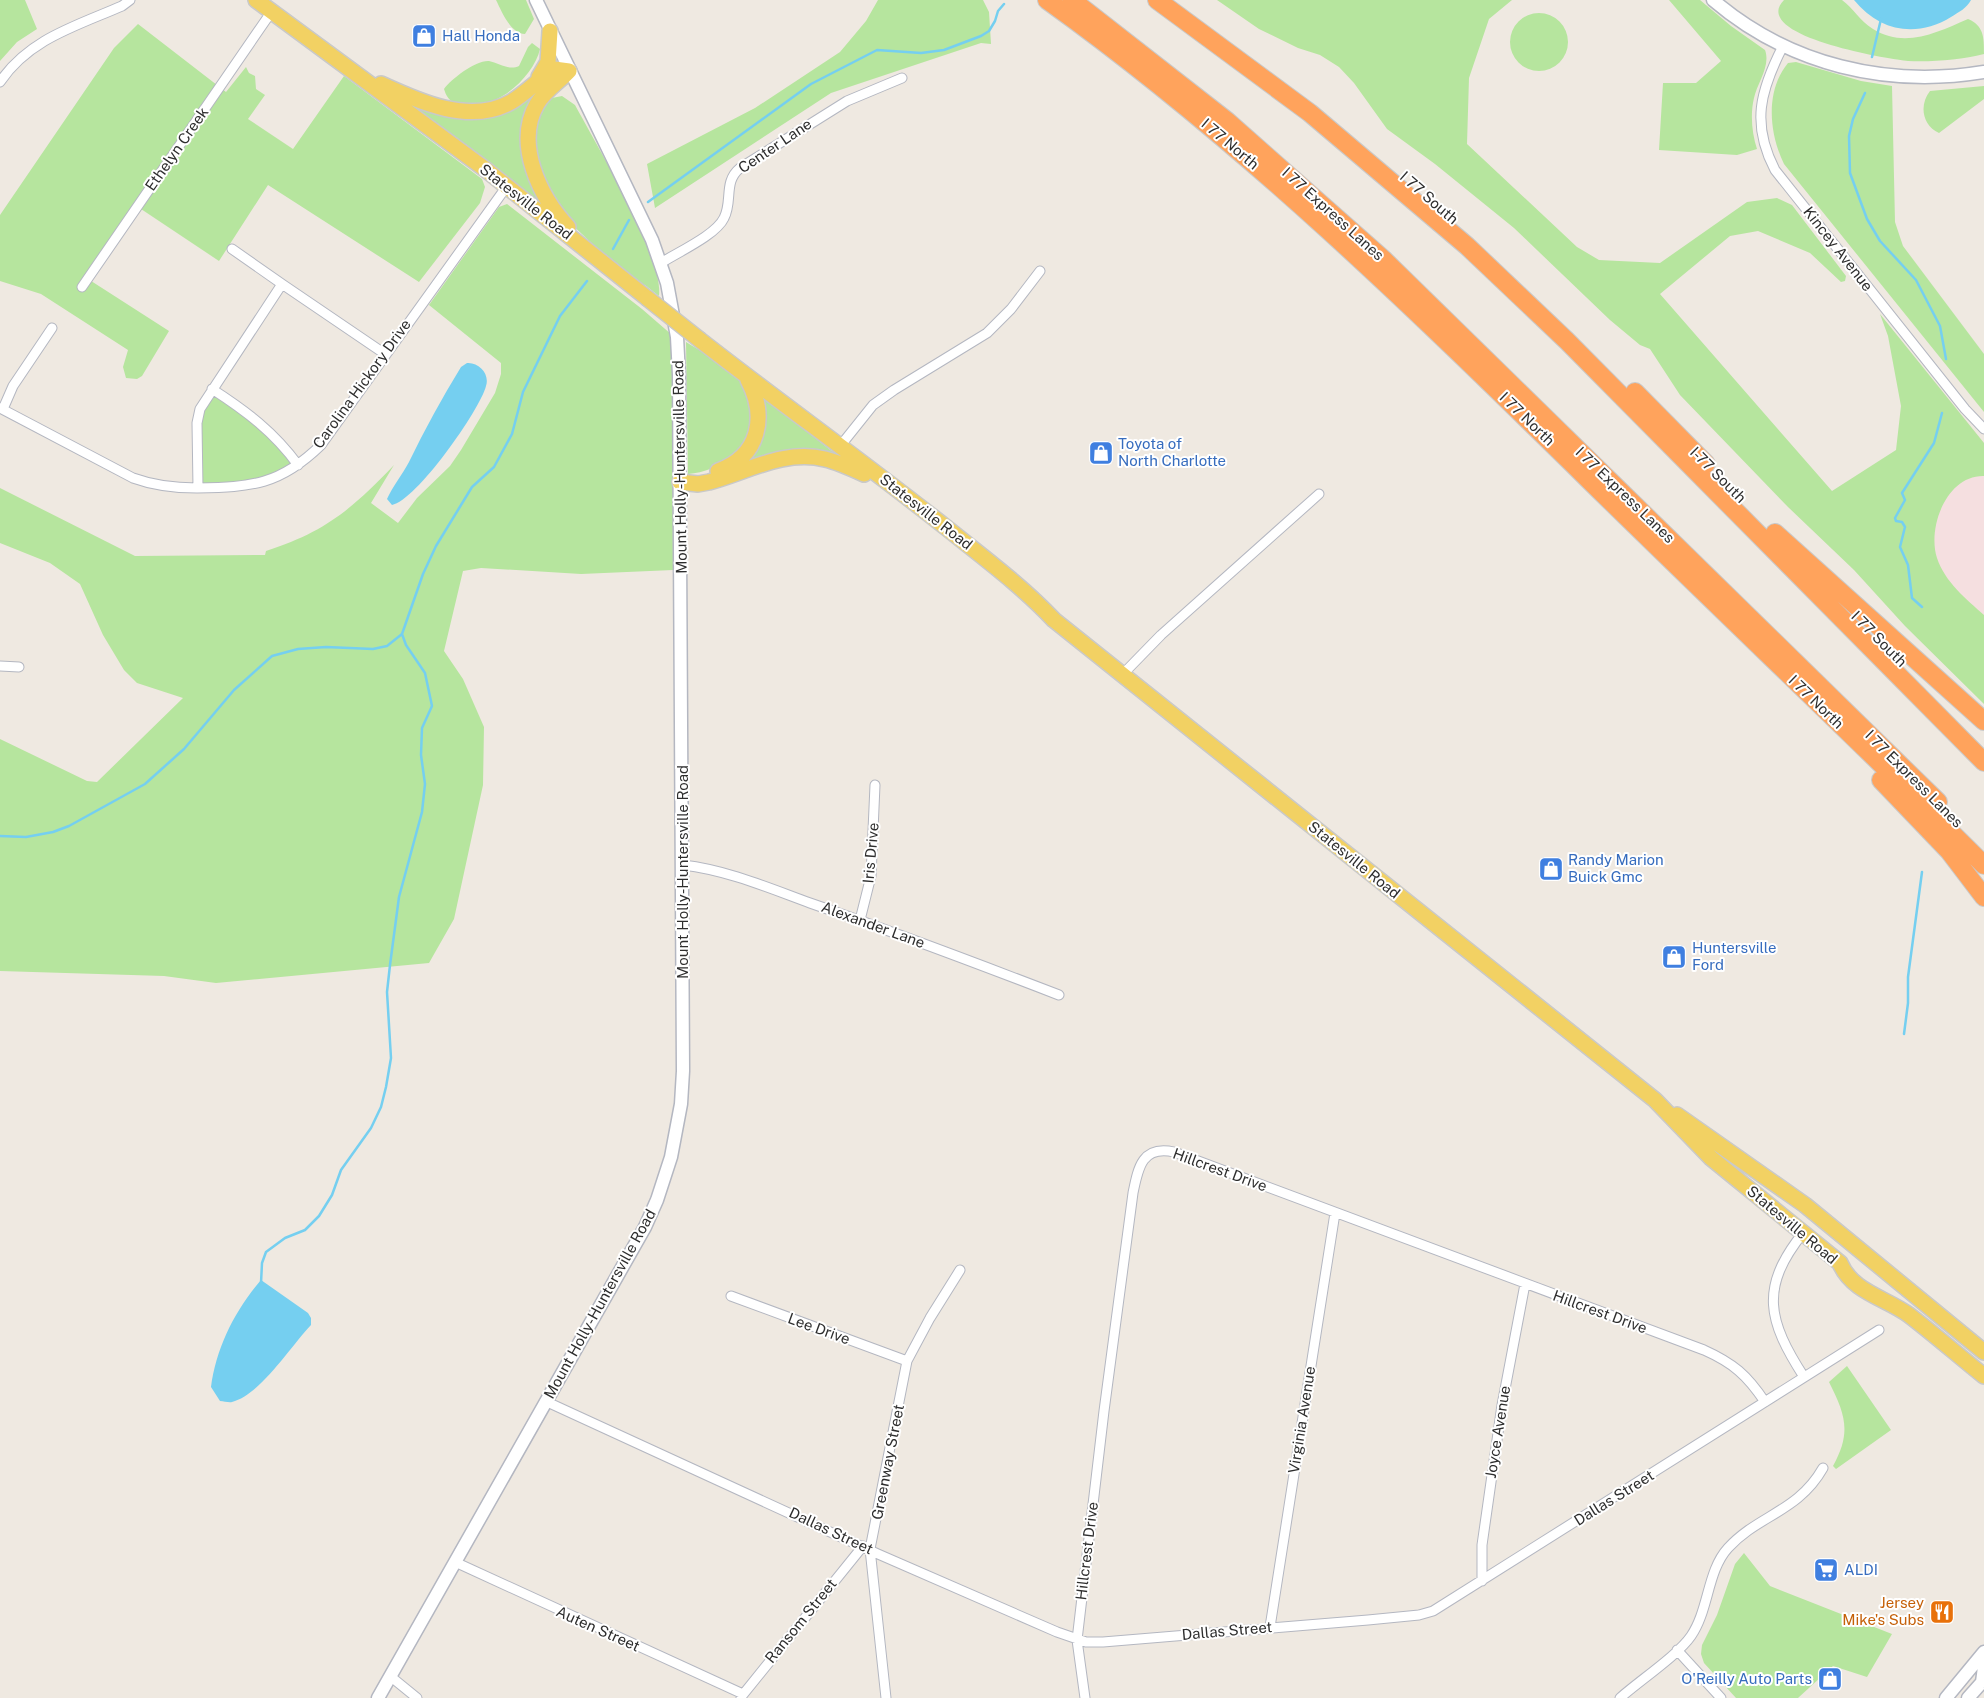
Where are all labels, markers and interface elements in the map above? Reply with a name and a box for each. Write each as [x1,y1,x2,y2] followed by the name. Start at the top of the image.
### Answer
[411,23,437,49] shop icon: Hall Honda
[442,27,520,44] place label: Hall Honda
[142,104,212,194] street label: Ethelyn Creek
[735,115,815,176] street label: Center Lane
[1198,115,1262,172] street label: I 77 North
[477,160,576,243] street label: Statesville Road
[1279,164,1388,264] street label: I 77 Express Lanes
[1397,168,1462,227] street label: I 77 South
[1800,203,1877,294] street label: Kincey Avenue
[309,316,414,451] street label: Carolina Hickory Drive
[669,360,690,574] street label: Mount Holly-Huntersville Road
[1496,388,1558,449] street label: I 77 North
[1118,435,1226,469] place label: Toyota of North Charlotte
[1088,440,1114,466] shop icon: Toyota of North Charlotte
[1572,443,1678,546] street label: I 77 Express Lanes
[1687,443,1750,506] street label: I-77 South
[877,470,976,553] street label: Statesville Road
[1848,607,1911,670] street label: I 77 South
[1785,671,1847,732] street label: I 77 North
[1862,726,1967,831] street label: I 77 Express Lanes
[674,765,691,979] street label: Mount Holly-Huntersville Road
[1305,818,1403,902] street label: Statesville Road
[859,822,882,884] street label: Iris Drive
[1568,851,1664,885] place label: Randy Marion Buick Gmc
[1538,856,1564,882] shop icon: Randy Marion Buick Gmc
[819,898,927,951] street label: Alexander Lane
[1692,939,1777,973] place label: Huntersville Ford
[1661,944,1687,970] shop icon: Huntersville Ford
[1171,1145,1270,1194] street label: Hillcrest Drive
[1744,1182,1841,1267] street label: Statesville Road
[540,1206,659,1401] street label: Mount Holly-Huntersville Road
[1551,1287,1650,1336] street label: Hillcrest Drive
[786,1309,853,1348] street label: Lee Drive
[1285,1365,1318,1475] street label: Virginia Avenue
[1482,1384,1513,1480] street label: Joyce Avenue
[868,1403,907,1521] street label: Greenway Street
[1571,1466,1657,1529] street label: Dallas Street
[1072,1501,1101,1601] street label: Hillcrest Drive
[787,1504,876,1557] street label: Dallas Street
[1813,1557,1839,1583] supermarket icon: ALDI
[1844,1561,1878,1578] place label: ALDI
[761,1575,840,1666] street label: Ransom Street
[1842,1594,1924,1628] place label: Jersey Mike's Subs
[1929,1599,1955,1625] restaurant icon: Jersey Mike's Subs
[554,1603,643,1655] street label: Auten Street
[1181,1618,1273,1643] street label: Dallas Street
[1817,1666,1843,1692] shop icon: O'Reilly Auto Parts
[1681,1670,1812,1687] place label: O'Reilly Auto Parts

